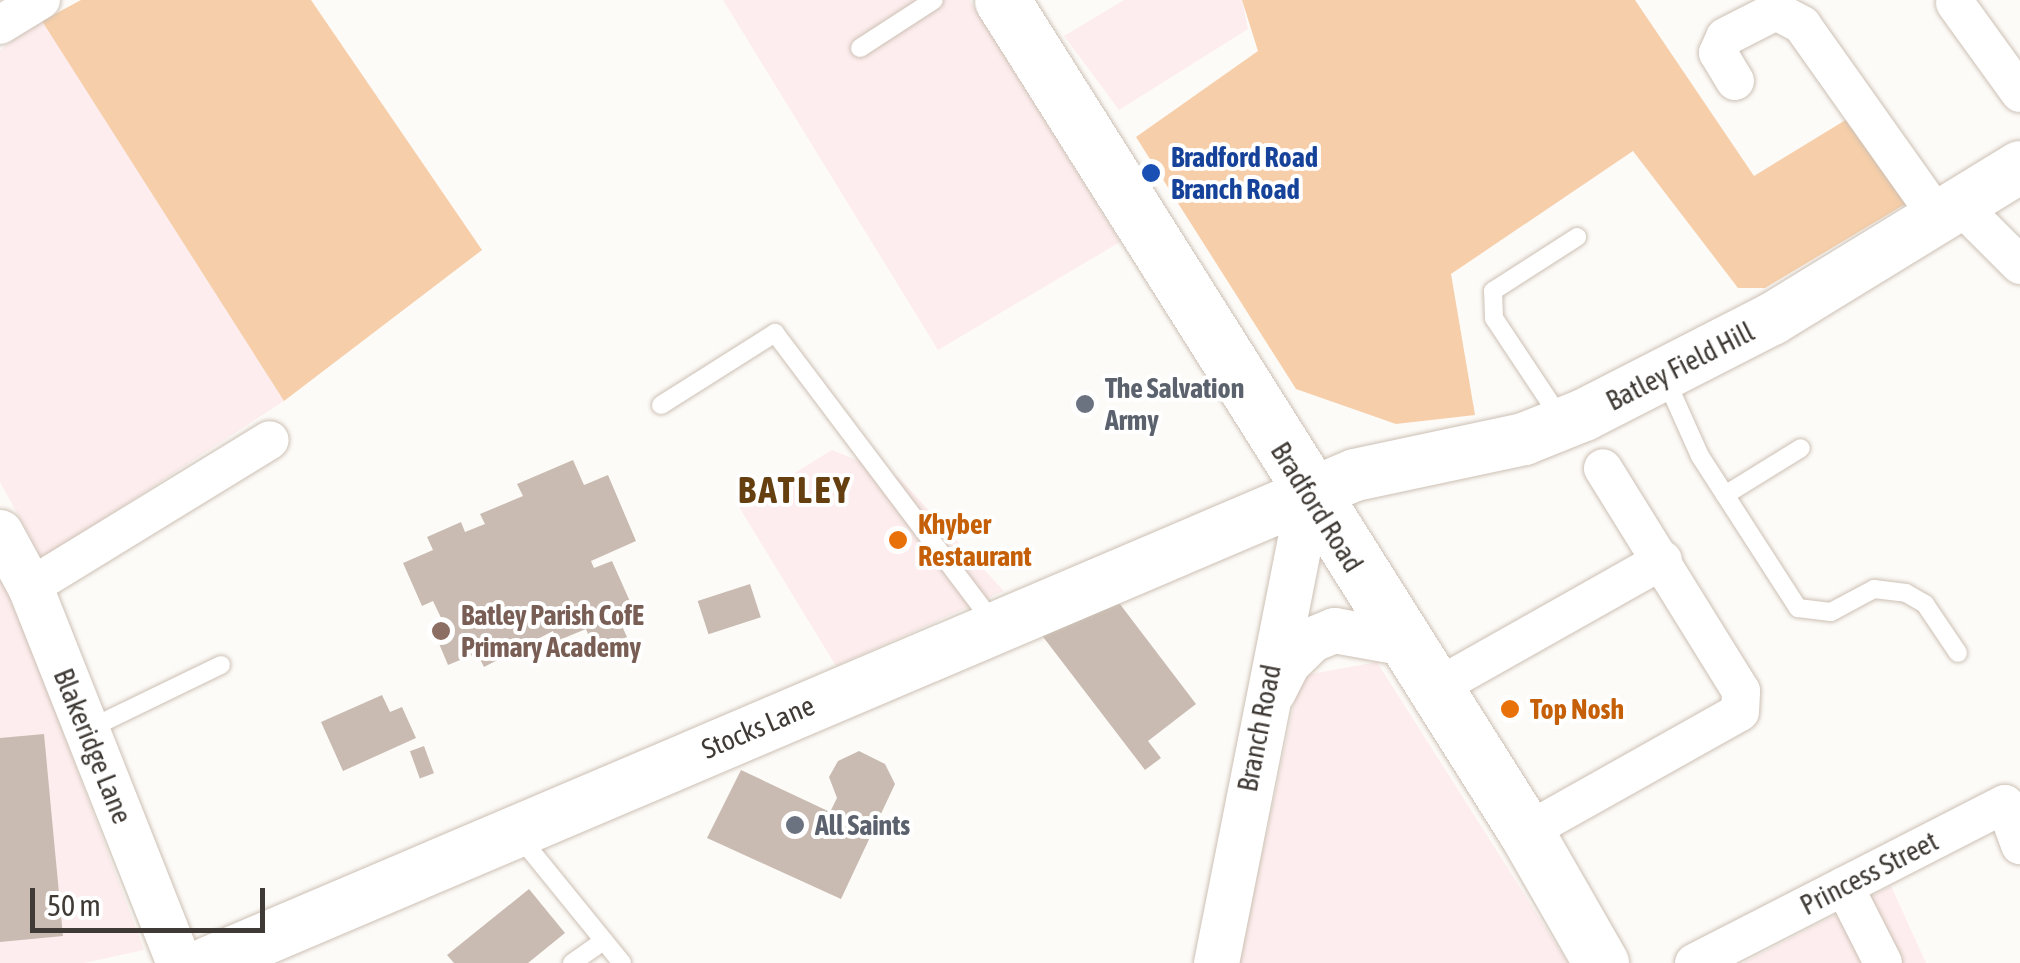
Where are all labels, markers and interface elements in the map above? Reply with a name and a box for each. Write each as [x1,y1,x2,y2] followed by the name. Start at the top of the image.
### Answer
[1171,140,1318,206] place label: Bradford Road Branch Road
[1140,162,1162,184] marker: Bradford Road Branch Road
[1600,314,1760,418] street label: Batley Field Hill
[1105,371,1244,437] place label: The Salvation Army
[1074,393,1096,415] marker: The Salvation Army
[1264,436,1370,578] street label: Bradford Road
[738,467,852,513] district label: BATLEY
[918,507,1032,573] place label: Khyber Restaurant
[887,529,909,551] marker: Khyber Restaurant
[461,598,644,664] place label: Batley Parish CofE Primary Academy
[430,620,452,642] marker: Batley Parish CofE Primary Academy
[1230,662,1288,794] street label: Branch Road
[47,664,139,828] street label: Blakeridge Lane
[697,688,819,766] street label: Stocks Lane
[1530,692,1624,726] place label: Top Nosh
[1499,698,1521,720] marker: Top Nosh
[815,808,910,842] place label: All Saints
[784,814,806,836] marker: All Saints
[1794,824,1944,922] street label: Princess Street
[35,868,270,930] scale bar
[47,888,101,922] text: 50 m

